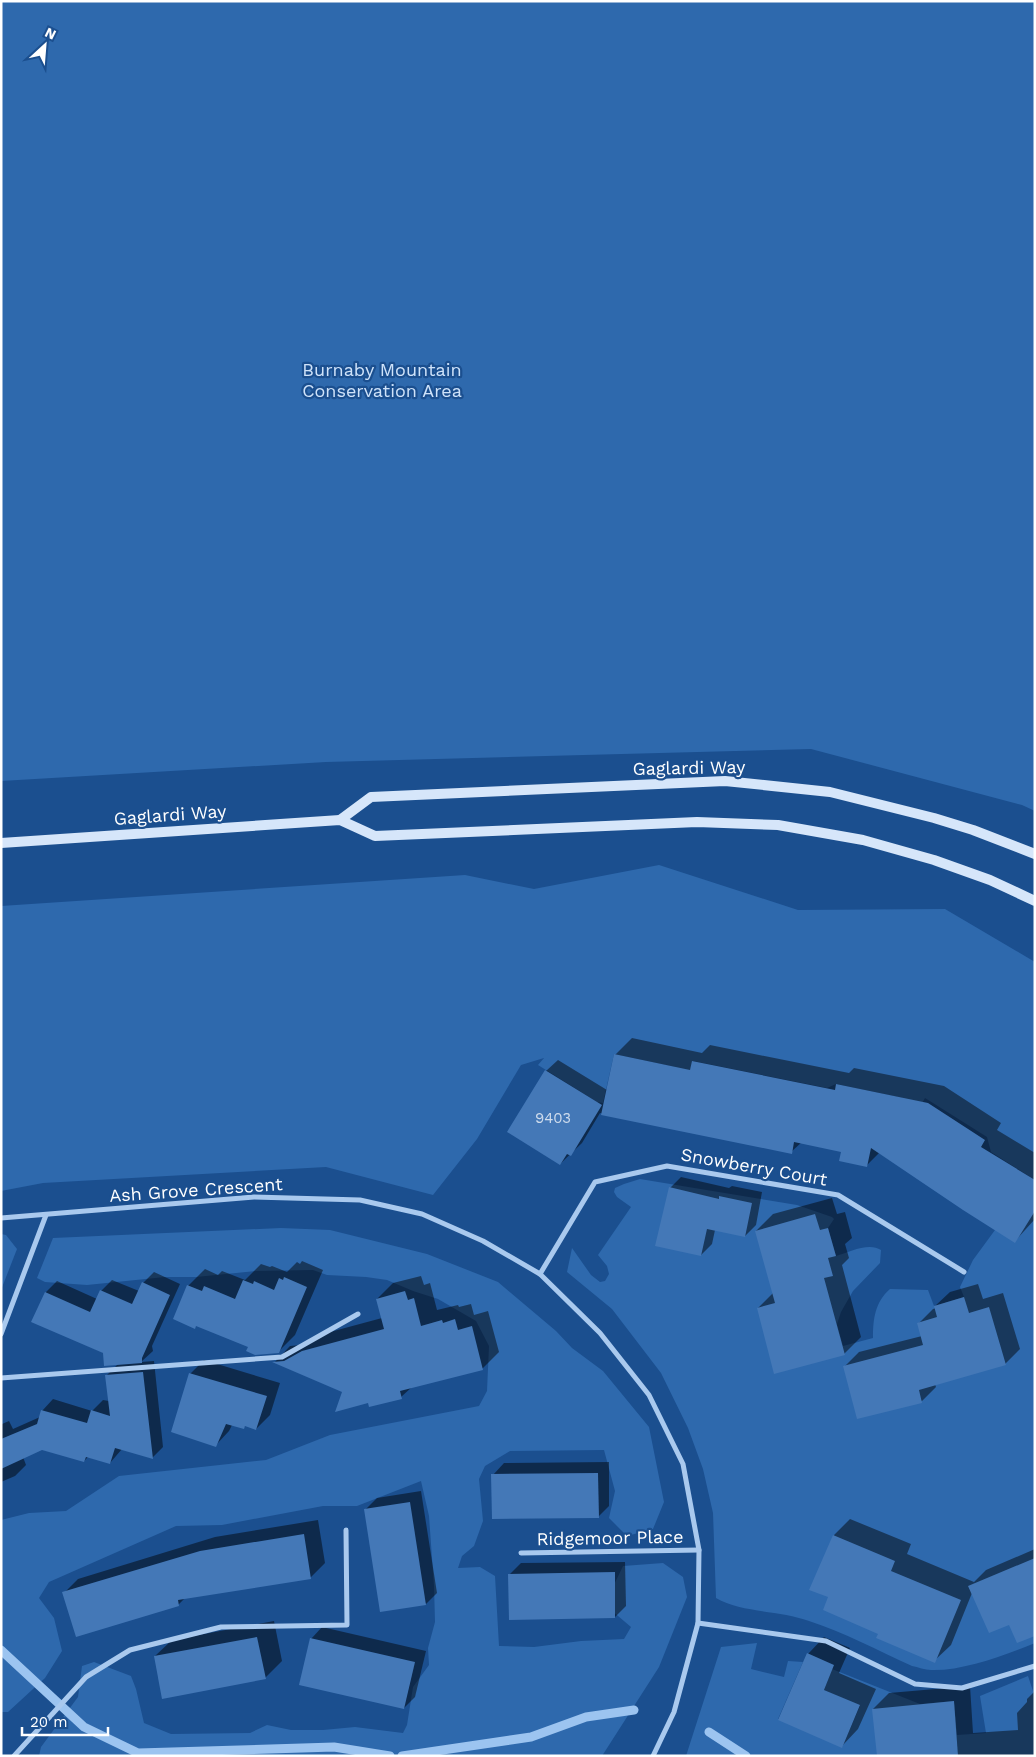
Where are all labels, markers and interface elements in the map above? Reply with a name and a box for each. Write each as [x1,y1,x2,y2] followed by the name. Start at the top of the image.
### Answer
[20,20,70,70] north arrow
[43,24,59,43] text: N
[302,359,462,401] park label: Burnaby Mountain Conservation Area
[632,756,746,779] street label: Gaglardi Way
[113,800,228,829] street label: Gaglardi Way
[535,1109,571,1127] house number: 9403
[679,1143,829,1190] street label: Snowberry Court
[109,1173,284,1206] street label: Ash Grove Crescent
[536,1526,684,1549] street label: Ridgemoor Place
[22,1704,109,1736] scale bar
[30,1713,68,1731] text: 20 m

